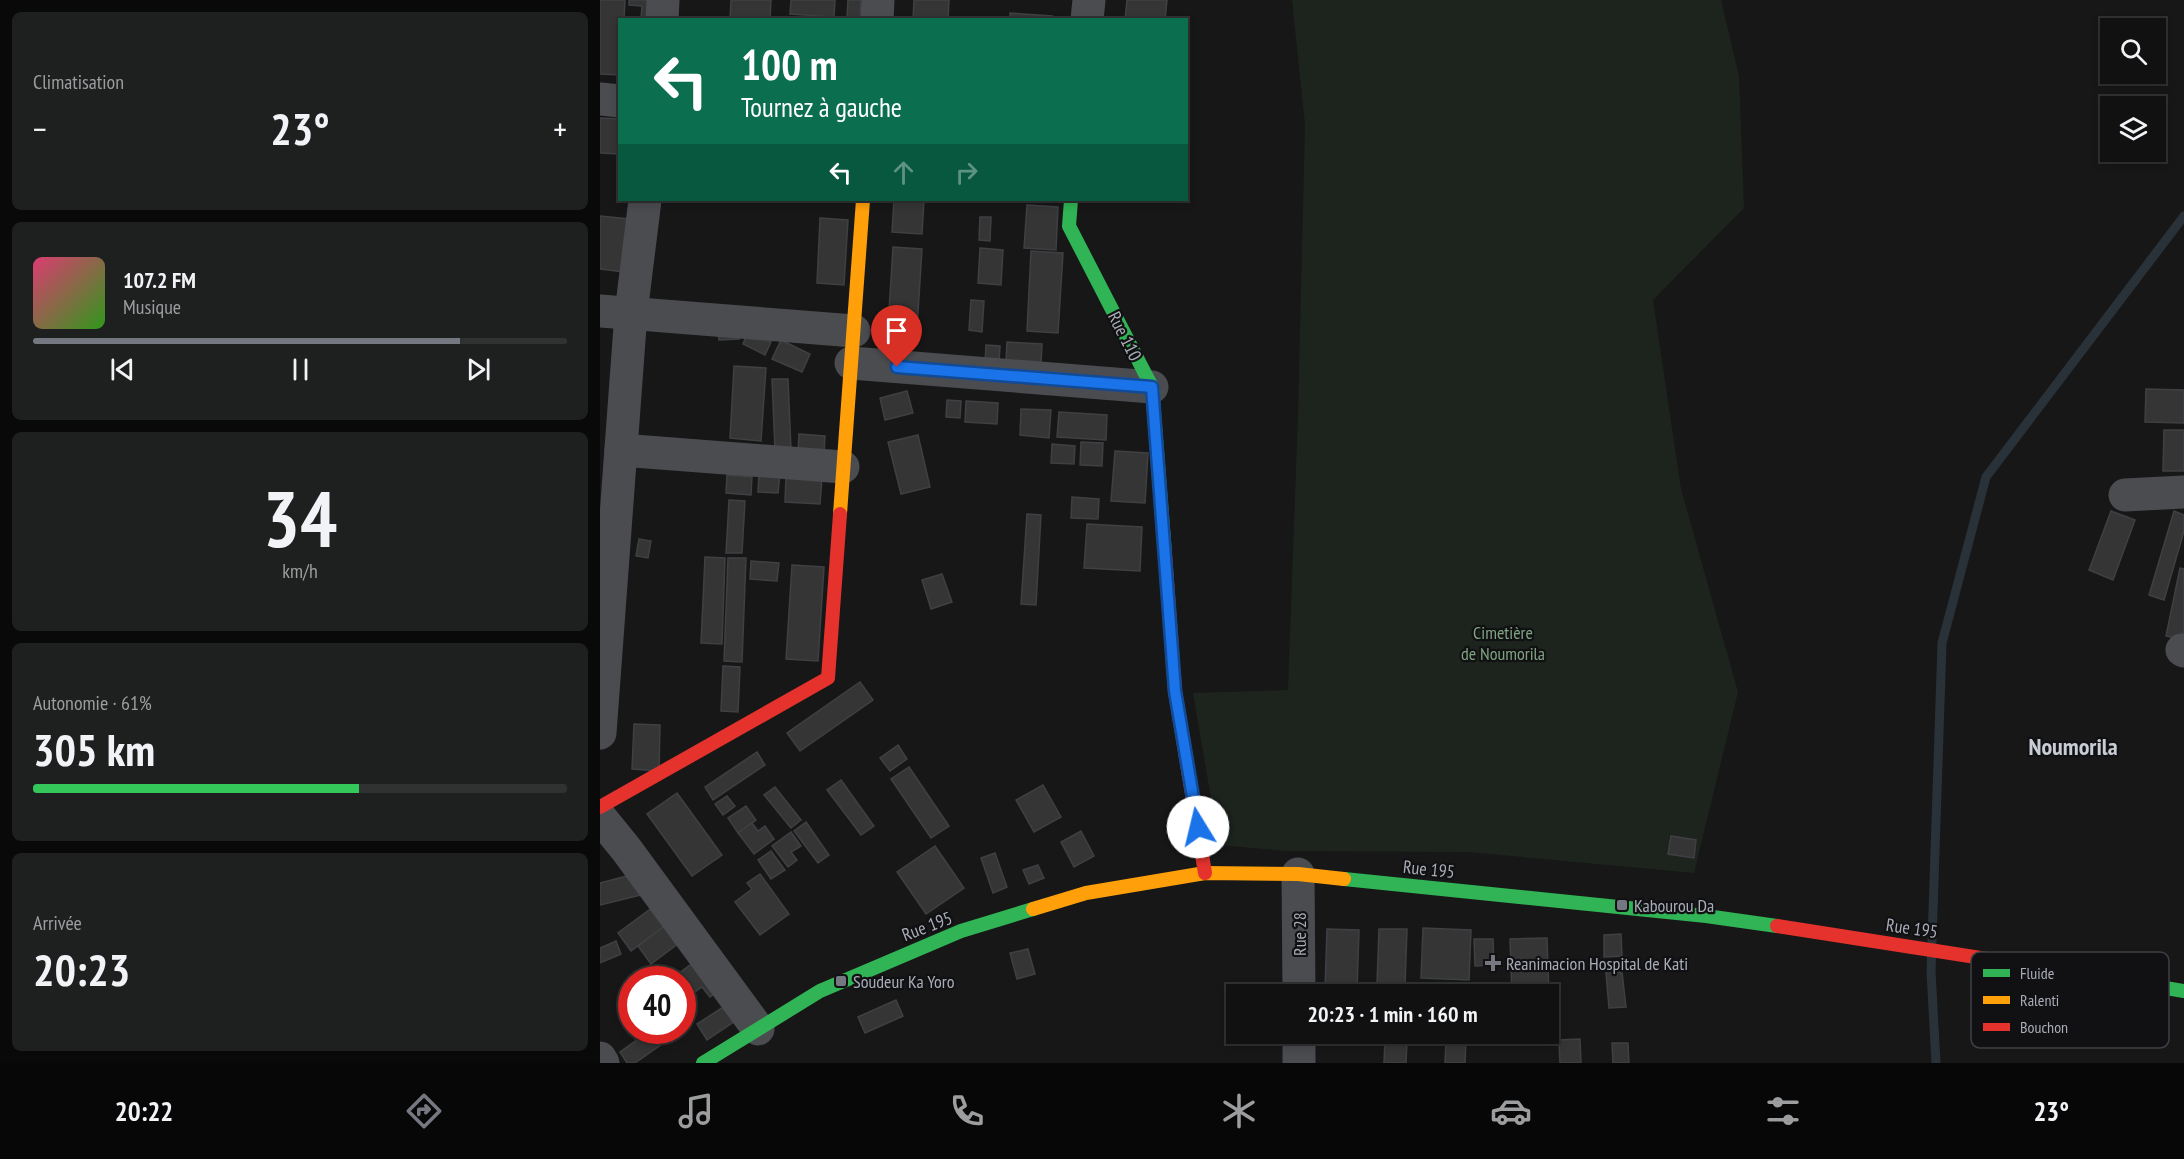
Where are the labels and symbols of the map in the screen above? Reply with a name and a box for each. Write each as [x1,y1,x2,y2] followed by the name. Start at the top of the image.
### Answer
[871,305,922,367] pin
[1103,308,1147,364] street label: Rue 110
[1461,621,1545,665] park label: Cimetière de Noumorila
[2028,731,2118,762] district label: Noumorila
[1166,795,1230,859] position arrow
[1402,855,1456,883] street label: Rue 195
[1634,894,1714,917] place label: Kabourou Da
[1615,898,1629,912] marker: Kabourou Da
[899,906,955,946] street label: Rue 195
[1288,912,1311,956] street label: Rue 28
[1885,913,1939,943] street label: Rue 195
[1506,952,1688,975] place label: Reanimacion Hospital de Kati
[1971,952,2169,1048] legend
[1484,954,1502,972] marker: Reanimacion Hospital de Kati
[2020,963,2054,983] text: Fluide
[618,966,696,1044] speed limit sign: 40
[853,970,955,993] place label: Soudeur Ka Yoro
[834,974,848,988] marker: Soudeur Ka Yoro
[2020,990,2059,1010] text: Ralenti
[2020,1017,2068,1037] text: Bouchon

